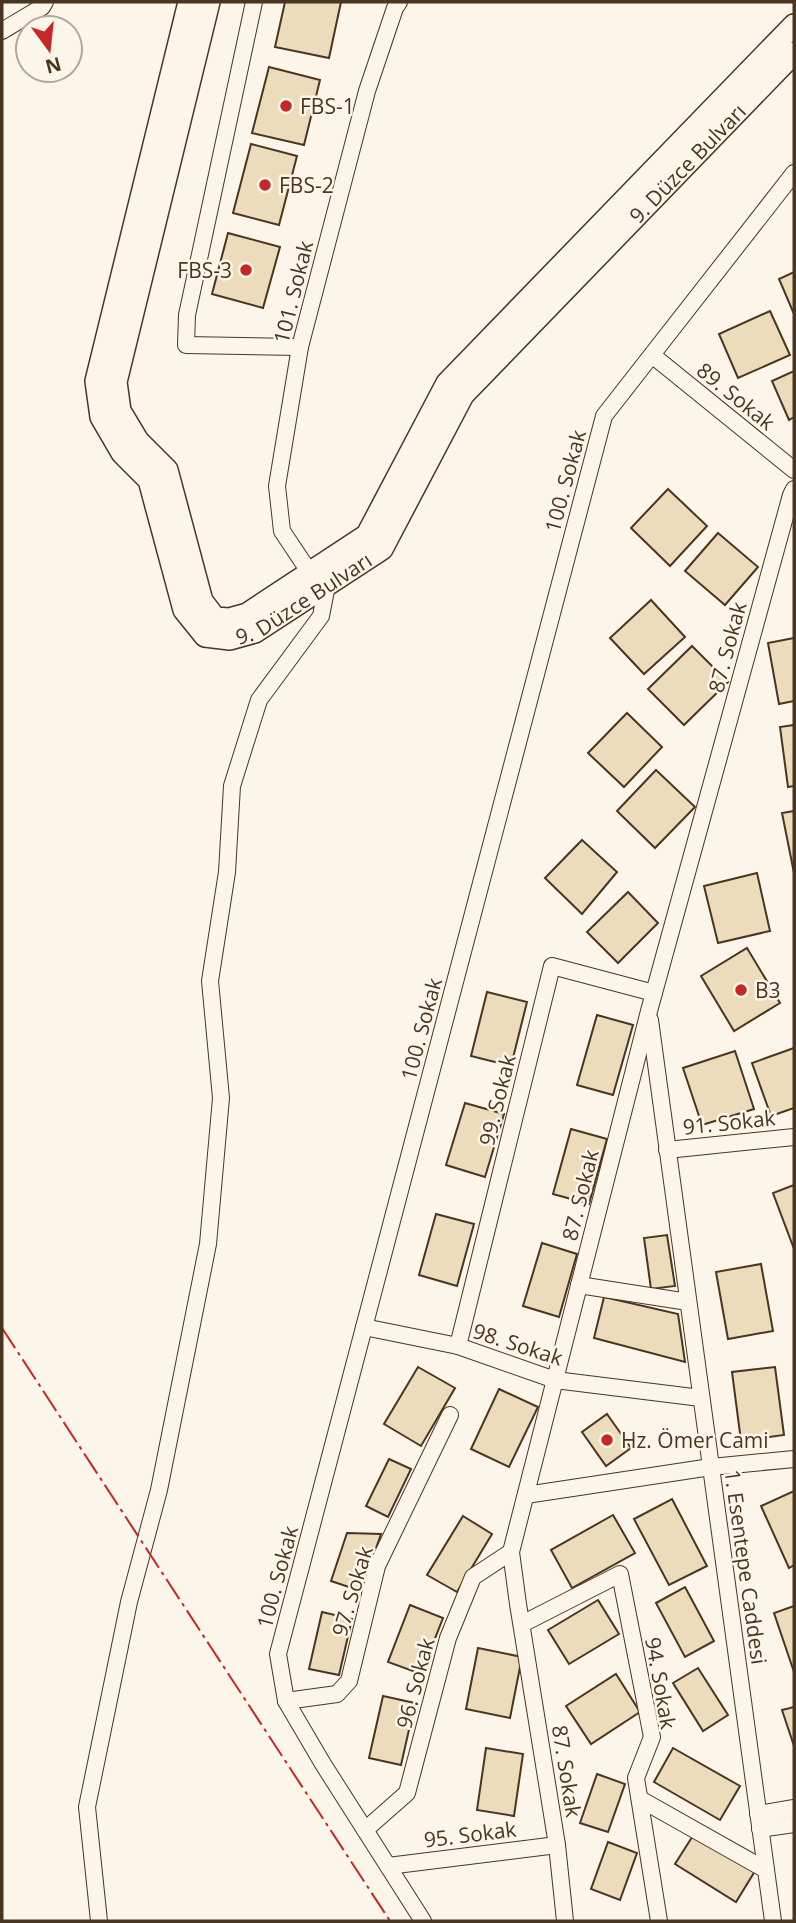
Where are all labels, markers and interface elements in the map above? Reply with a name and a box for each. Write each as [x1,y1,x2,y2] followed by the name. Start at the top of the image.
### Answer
[14,14,84,84] north arrow
[43,51,64,80] text: N
[300,92,355,120] place label: FBS-1
[623,97,752,229] street label: 9. Düzce Bulvarı
[278,98,294,114] marker: FBS-1
[279,171,334,199] place label: FBS-2
[257,177,273,193] marker: FBS-2
[267,238,319,346] street label: 101. Sokak
[177,256,232,284] place label: FBS-3
[238,262,254,278] marker: FBS-3
[691,356,781,436] street label: 89. Sokak
[538,427,592,535] street label: 100. Sokak
[232,546,377,651] street label: 9. Düzce Bulvarı
[701,599,753,695] street label: 87. Sokak
[394,975,448,1083] street label: 100. Sokak
[755,976,781,1004] place label: B3
[733,982,749,998] marker: B3
[472,1052,522,1148] street label: 99. Sokak
[681,1103,777,1141] street label: 91. Sokak
[555,1147,605,1243] street label: 87. Sokak
[470,1316,566,1372] street label: 98. Sokak
[621,1426,769,1454] place label: Hz. Ömer Cami
[599,1432,615,1448] marker: Hz. Ömer Cami
[718,1468,774,1666] street label: 1. Esentepe Caddesi
[250,1523,304,1631] street label: 100. Sokak
[325,1542,379,1640] street label: 97. Sokak
[389,1635,441,1731] street label: 96. Sokak
[639,1635,683,1731] street label: 94. Sokak
[546,1723,588,1819] street label: 87. Sokak
[422,1814,518,1854] street label: 95. Sokak

